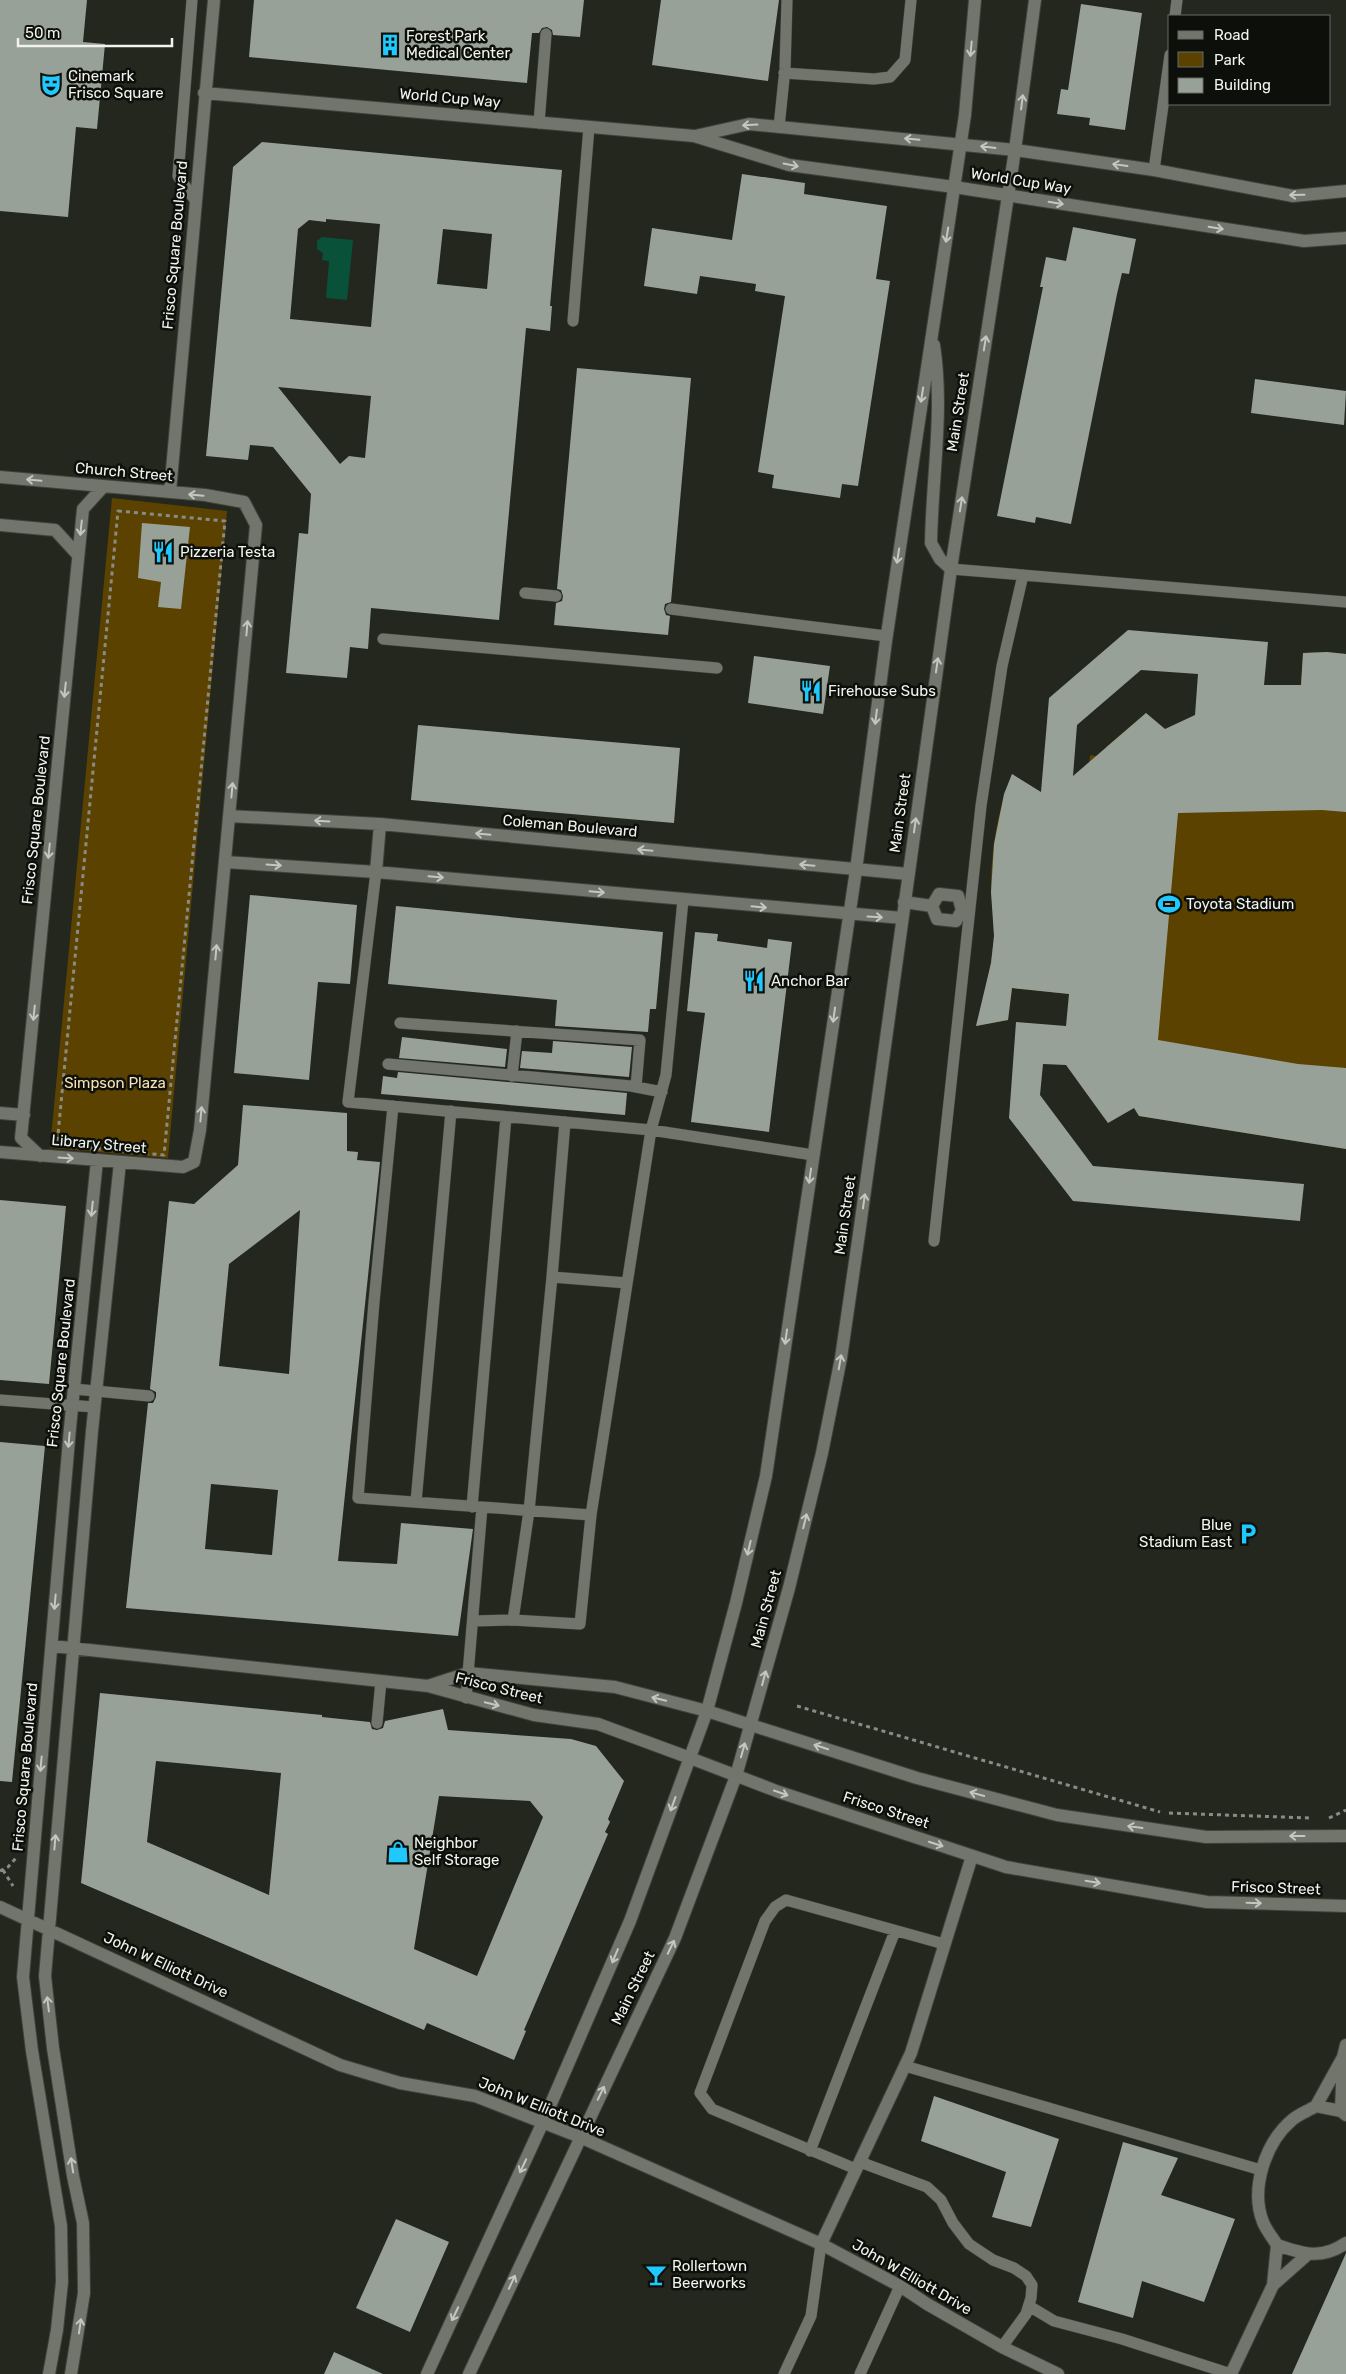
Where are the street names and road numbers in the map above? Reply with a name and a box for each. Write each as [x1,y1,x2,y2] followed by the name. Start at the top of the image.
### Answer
[399,85,501,111] street label: World Cup Way
[159,160,191,330] street label: Frisco Square Boulevard
[969,164,1073,198] street label: World Cup Way
[943,371,973,453] street label: Main Street
[74,459,174,485] street label: Church Street
[18,735,54,905] street label: Frisco Square Boulevard
[886,772,914,854] street label: Main Street
[502,811,638,841] street label: Coleman Boulevard
[51,1131,147,1157] street label: Library Street
[831,1174,859,1256] street label: Main Street
[43,1278,79,1448] street label: Frisco Square Boulevard
[747,1568,785,1650] street label: Main Street
[453,1668,545,1708] street label: Frisco Street
[9,1682,41,1852] street label: Frisco Square Boulevard
[841,1788,931,1832] street label: Frisco Street
[1231,1877,1321,1899] street label: Frisco Street
[101,1928,231,2002] street label: John W Elliott Drive
[607,1948,659,2028] street label: Main Street
[476,2073,608,2141] street label: John W Elliott Drive
[849,2235,975,2319] street label: John W Elliott Drive

